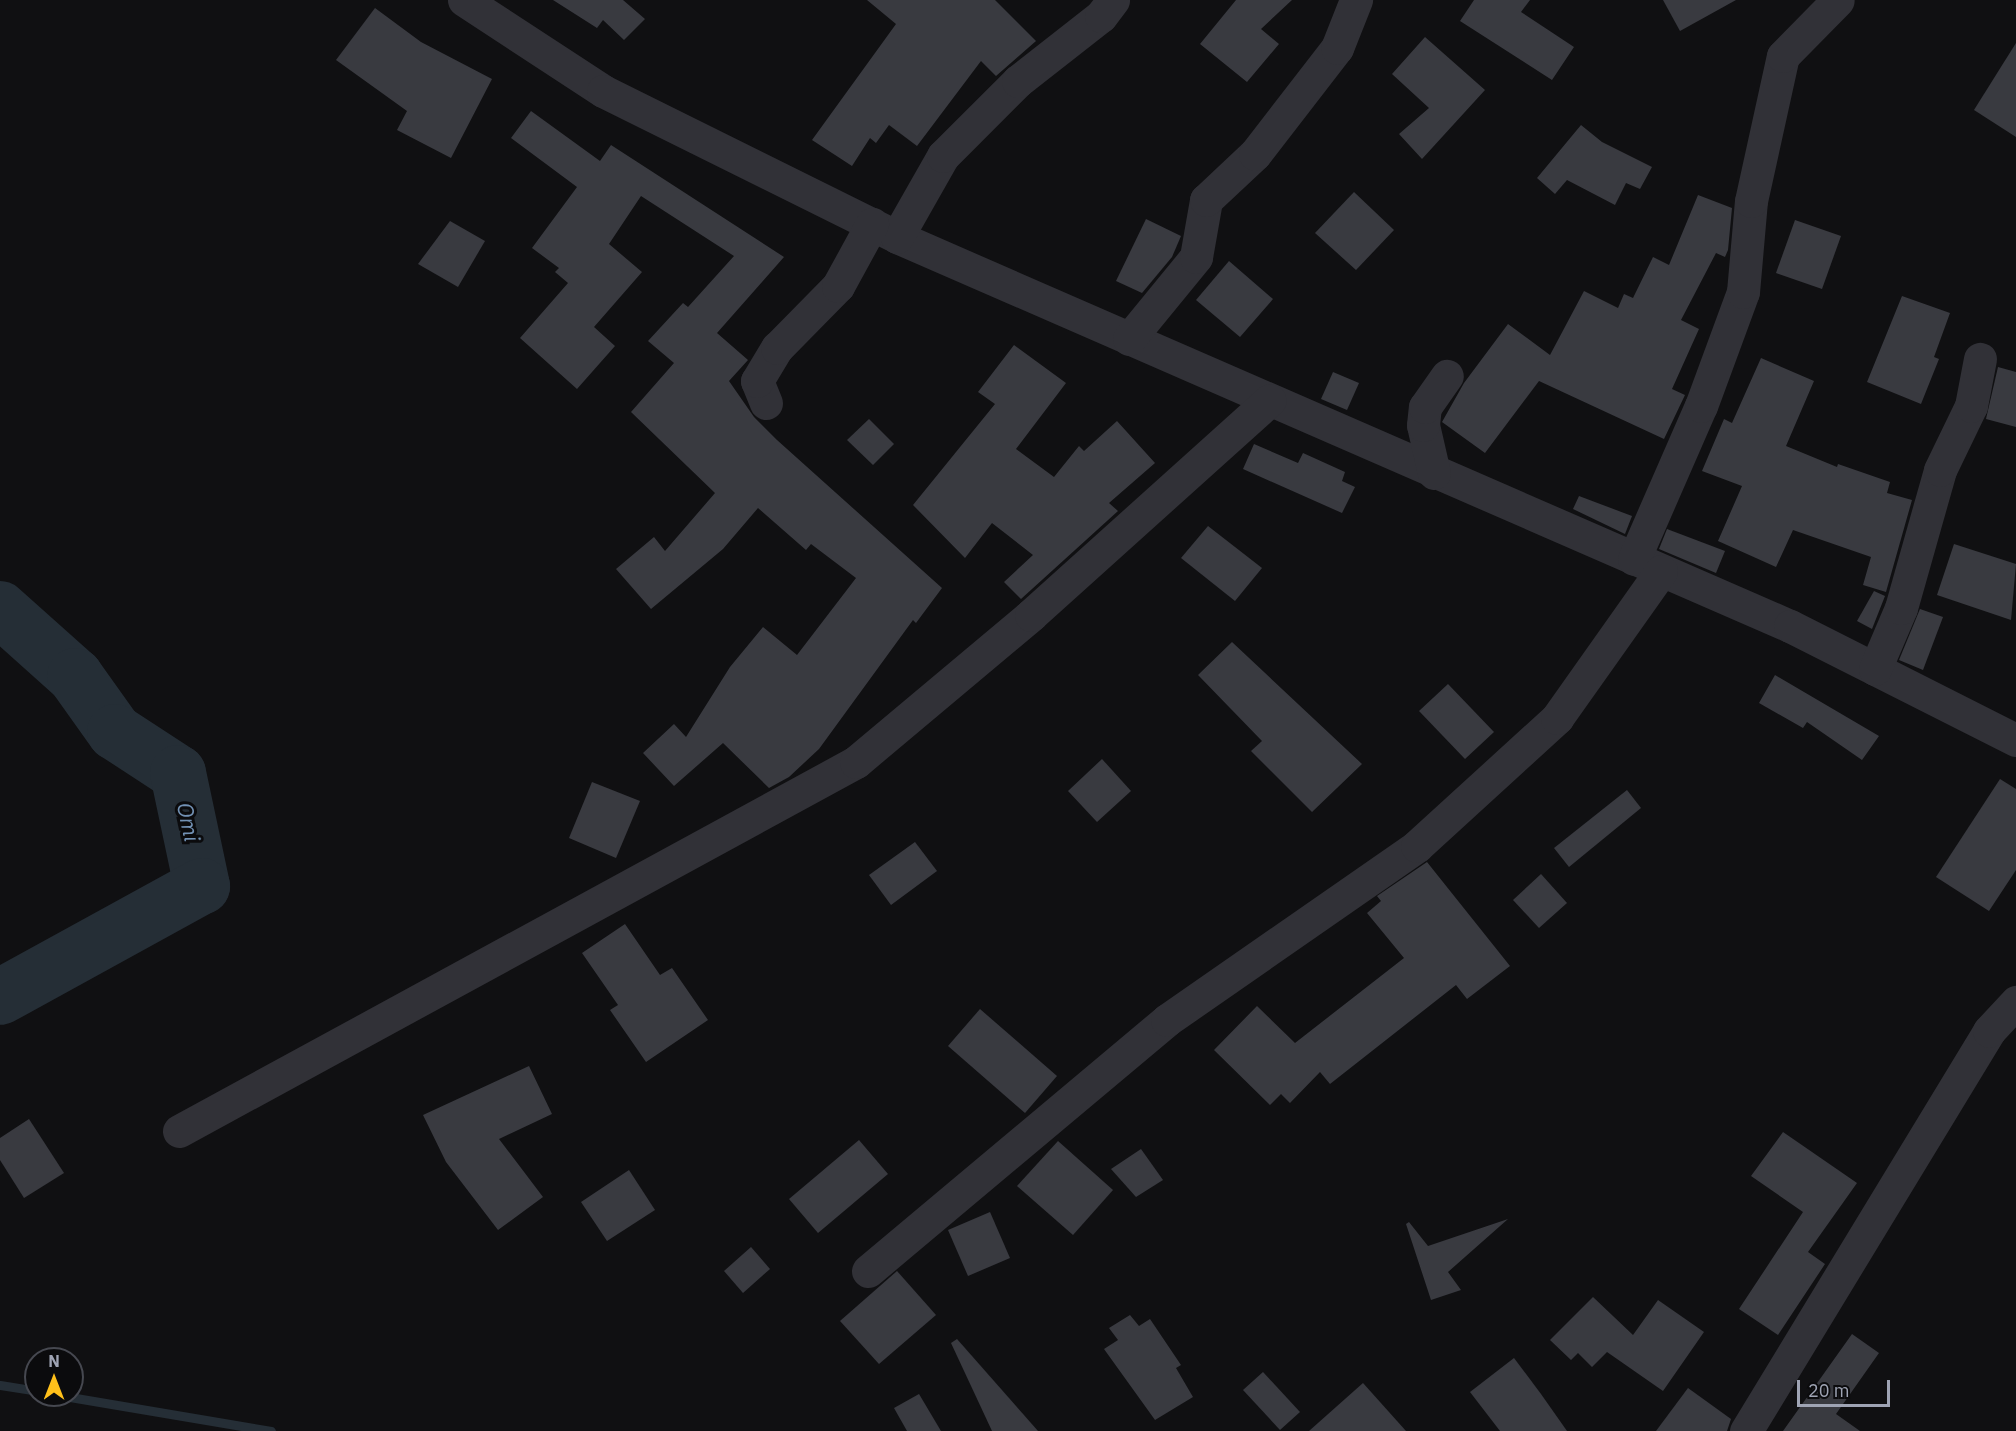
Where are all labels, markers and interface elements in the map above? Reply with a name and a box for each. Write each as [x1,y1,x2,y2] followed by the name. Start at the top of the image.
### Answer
[172,800,206,844] water label: Omi
[24,1347,84,1407] north arrow
[48,1351,60,1371] text: N
[1800,1368,1893,1406] scale bar
[1808,1379,1850,1402] text: 20 m

